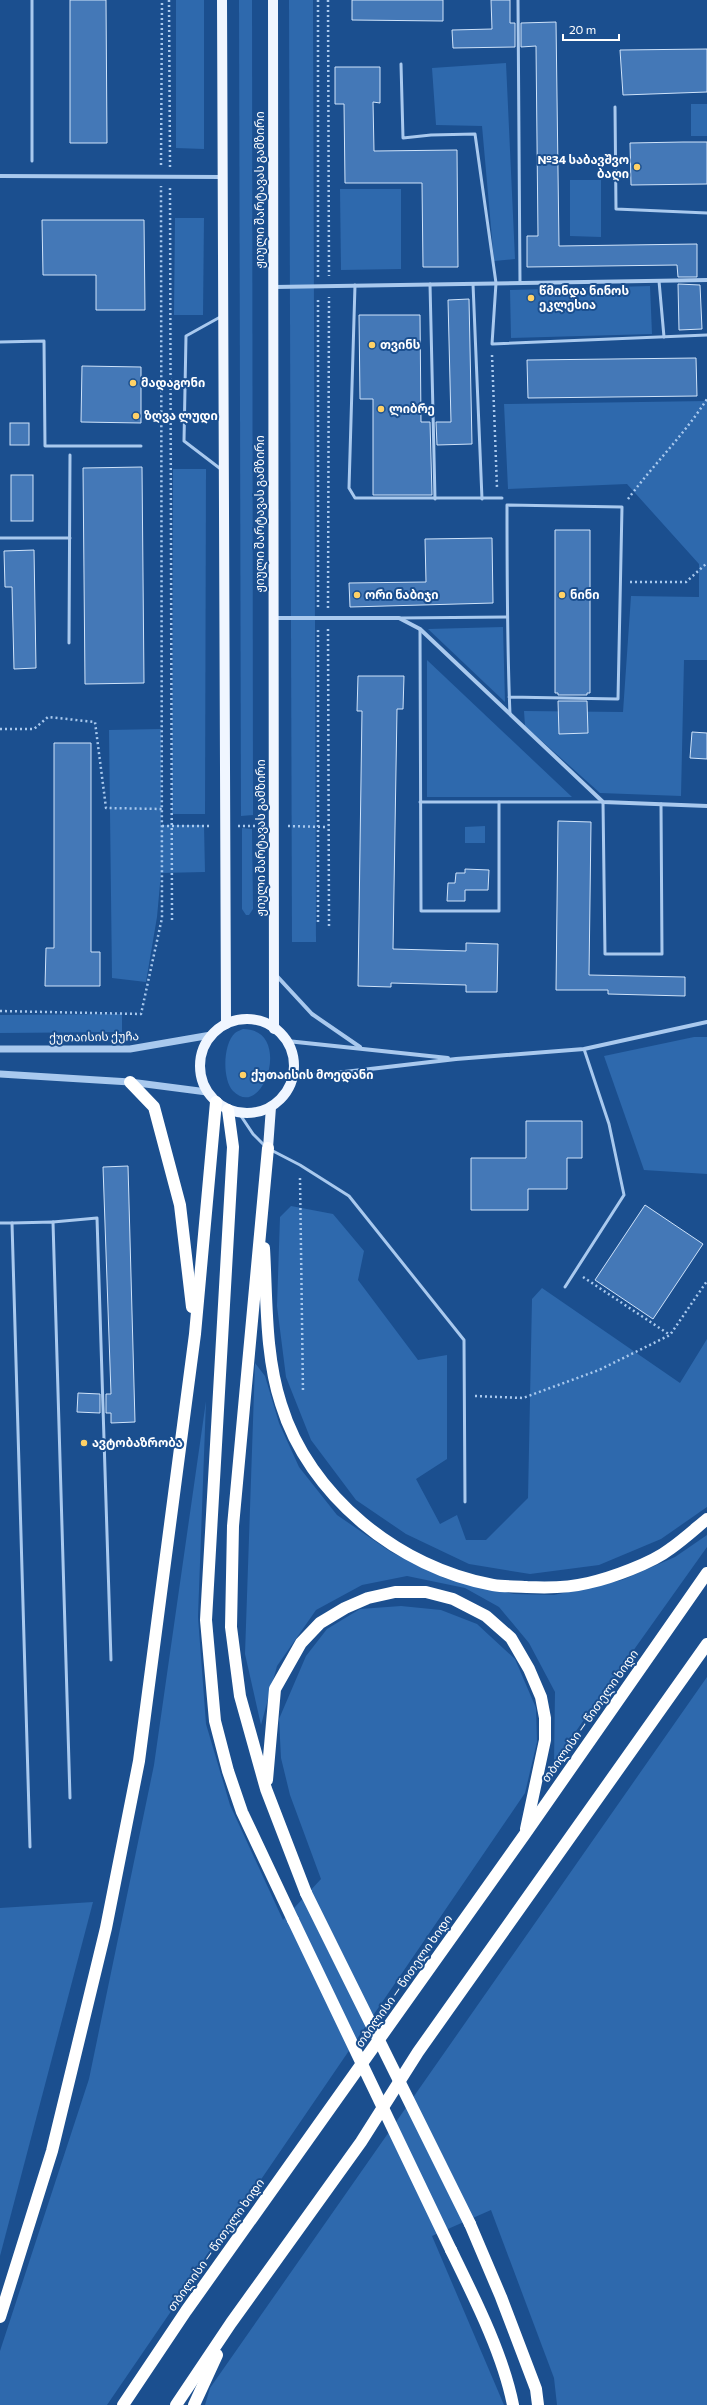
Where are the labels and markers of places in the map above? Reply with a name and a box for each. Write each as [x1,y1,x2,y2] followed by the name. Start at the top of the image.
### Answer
[538,152,629,181] place label: №34 საბავშვო ბაღი
[632,162,642,172] marker: №34 საბავშვო ბაღი
[539,283,629,313] place label: წმინდა ნინოს ეკლესია
[526,293,536,303] marker: წმინდა ნინოს ეკლესია
[380,337,421,352] place label: თვინს
[367,340,377,350] marker: თვინს
[141,375,205,391] place label: მადაგონი
[128,378,138,388] marker: მადაგონი
[389,401,435,417] place label: ლიბრე
[376,404,386,414] marker: ლიბრე
[144,408,218,424] place label: ზღვა ლუდი
[131,411,141,421] marker: ზღვა ლუდი
[365,587,439,602] place label: ორი ნაბიჯი
[570,587,599,601] place label: ნინი
[352,590,362,600] marker: ორი ნაბიჯი
[557,590,567,600] marker: ნინი
[251,1067,374,1083] place label: ქუთაისის მოედანი
[238,1070,248,1080] marker: ქუთაისის მოედანი
[92,1435,183,1450] place label: ავტობაზრობა
[79,1438,89,1448] marker: ავტობაზრობა

